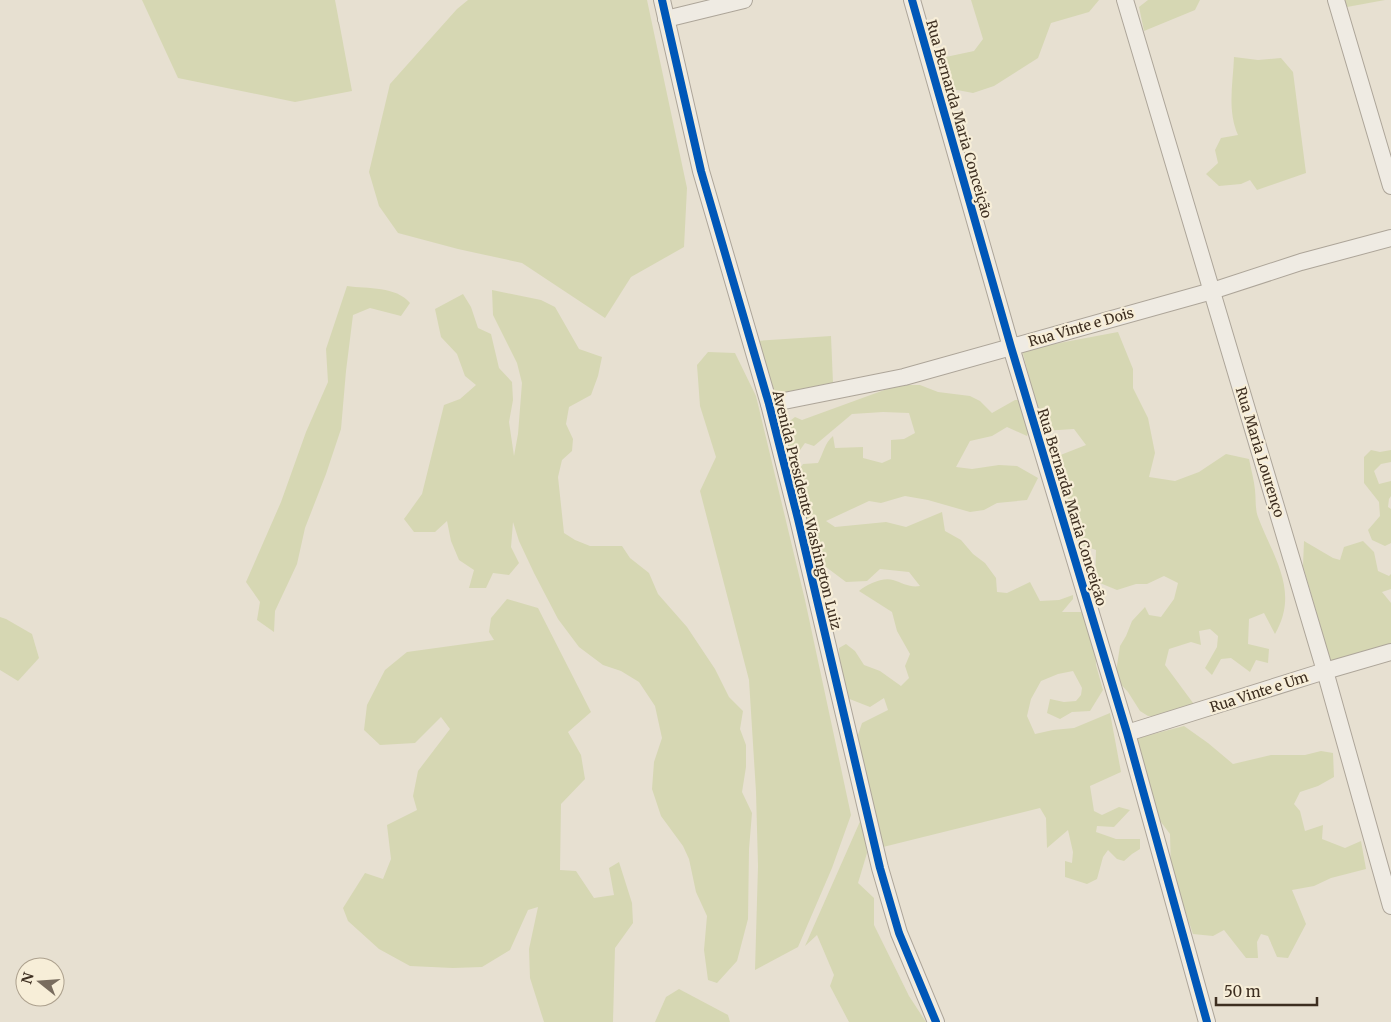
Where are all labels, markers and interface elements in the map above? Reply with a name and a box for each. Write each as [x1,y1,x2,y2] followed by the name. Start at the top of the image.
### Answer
[922,18,996,220] street label: Rua Bernarda Maria Conceição
[1026,303,1136,351] street label: Rua Vinte e Dois
[1232,385,1288,519] street label: Rua Maria Lourenço
[768,388,846,632] street label: Avenida Presidente Washington Luiz
[1033,406,1111,608] street label: Rua Bernarda Maria Conceição
[1208,668,1311,716] street label: Rua Vinte e Um
[15,957,65,1007] north arrow
[17,970,38,986] text: N
[1216,974,1317,1006] scale bar
[1224,982,1261,1001] text: 50 m

